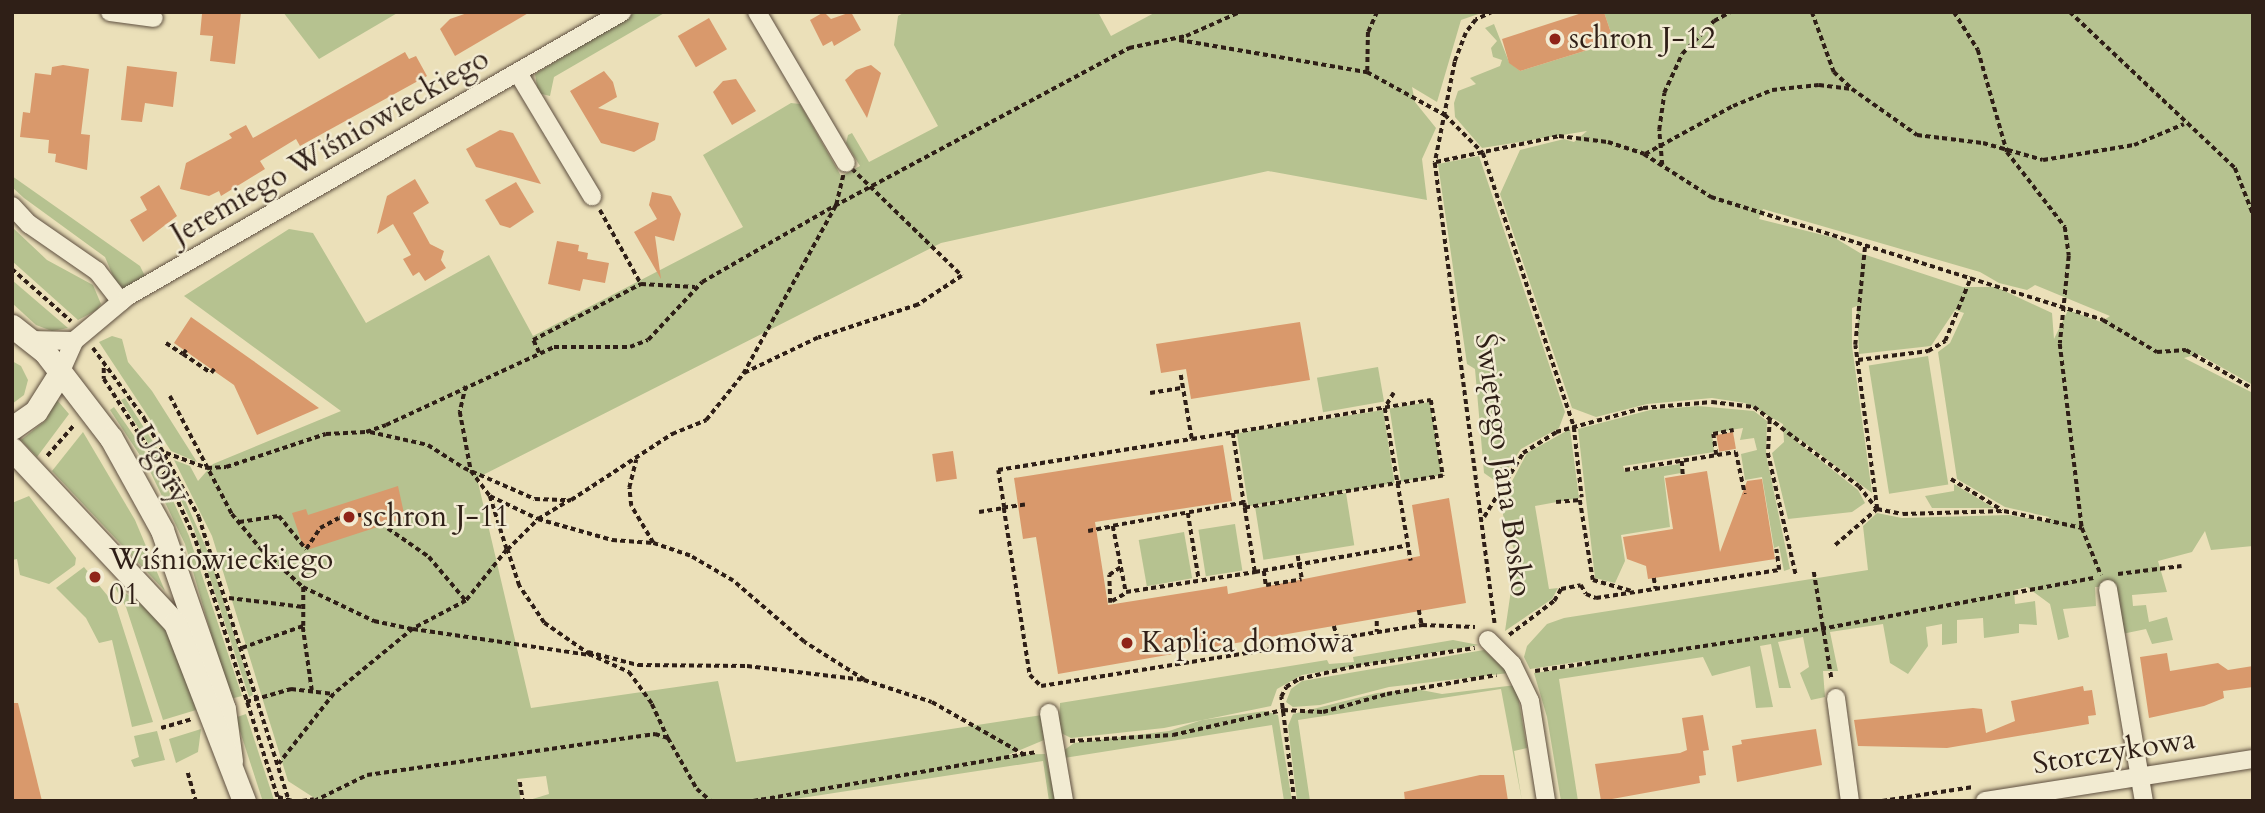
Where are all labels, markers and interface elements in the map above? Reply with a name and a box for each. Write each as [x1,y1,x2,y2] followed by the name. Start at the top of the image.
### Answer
[1569,21,1716,57] place label: schron J-12
[1547,31,1563,47] marker: schron J-12
[165,41,495,253] street label: Jeremiego Wiśniowieckiego
[1467,331,1539,599] street label: Świętego Jana Bosko
[124,419,198,511] street label: Ugory
[363,499,510,535] place label: schron J-11
[341,509,357,525] marker: schron J-11
[109,542,333,612] place label: Wiśniowieckiego 01
[87,569,103,585] marker: Wiśniowieckiego 01
[1141,625,1354,661] place label: Kaplica domowa
[1119,635,1135,651] marker: Kaplica domowa
[2030,721,2198,783] street label: Storczykowa

